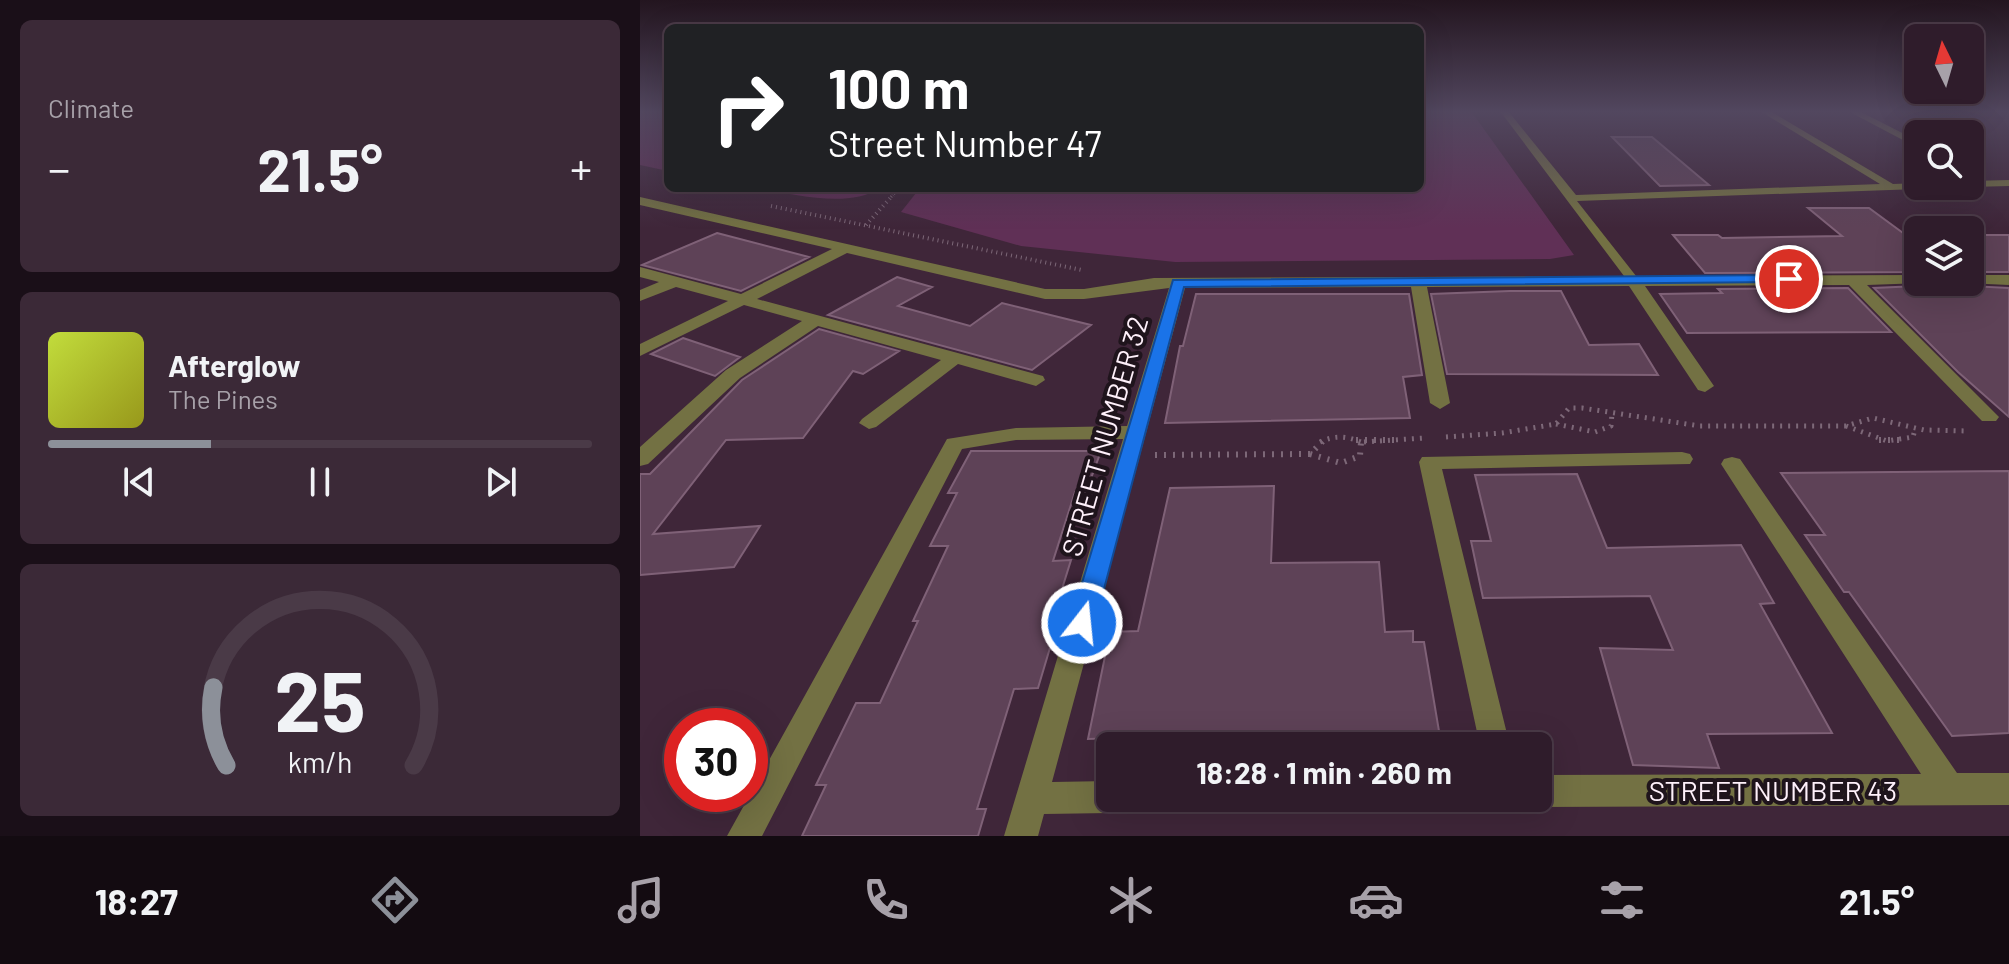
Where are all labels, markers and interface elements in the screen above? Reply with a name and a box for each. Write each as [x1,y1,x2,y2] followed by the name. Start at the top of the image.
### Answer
[1904,24,1984,104] north arrow
[1904,24,1984,296] map controls
[828,53,970,120] text: 100 m
[696,56,800,160] icon: right
[48,92,134,123] text: Climate
[1904,120,1984,200] button: search
[828,121,1102,164] text: Street Number 47
[257,132,383,204] text: 21.5°
[48,141,70,194] text: −
[570,141,592,194] text: +
[1904,216,1984,296] button: layers
[1755,245,1823,313] pin
[1767,257,1811,301] icon: arrive
[1053,312,1155,560] street label: STREET NUMBER 32
[168,347,301,383] text: Afterglow
[168,383,278,414] text: The Pines
[117,460,161,504] icon: previous
[298,460,342,504] icon: pause
[479,460,523,504] icon: next
[1040,581,1124,665] position arrow
[274,649,366,749] text: 25
[664,708,768,812] speed limit sign: 30
[288,744,352,779] text: km/h
[1196,754,1452,790] text: 18:28 · 1 min · 260 m
[1649,773,1897,807] street label: STREET NUMBER 43
[367,872,423,928] icon: directions
[613,872,669,928] icon: music
[858,872,914,928] icon: phone
[1103,872,1159,928] icon: climate
[1348,872,1404,928] icon: car
[1594,872,1650,928] icon: filters
[95,879,178,922] text: 18:27
[1839,879,1914,922] text: 21.5°

